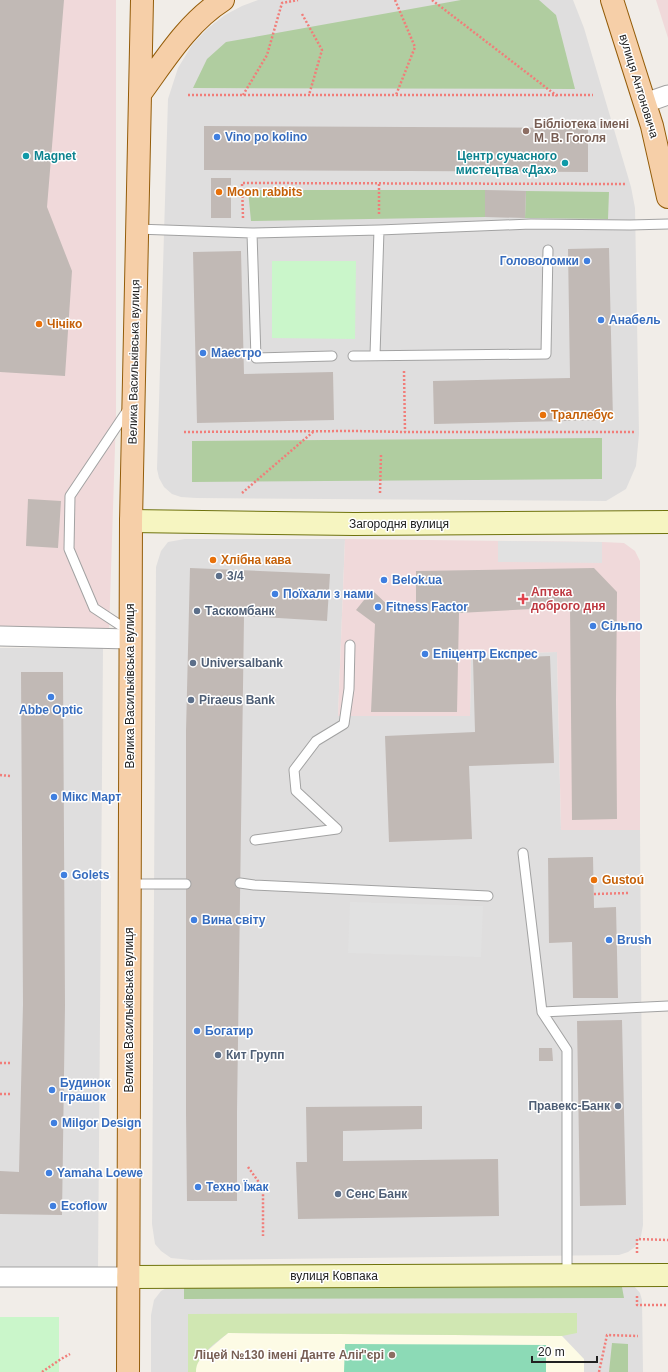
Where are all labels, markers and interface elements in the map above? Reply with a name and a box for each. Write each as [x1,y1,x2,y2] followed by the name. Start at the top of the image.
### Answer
[616,32,662,140] street label: вулиця Антоновича
[534,117,629,145] place label: Бібліотека імені М. В. Гоголя
[521,126,531,136] marker: Бібліотека імені М. В. Гоголя
[225,130,307,144] place label: Vino po kolino
[212,132,222,142] marker: Vino po kolino
[34,149,76,163] place label: Magnet
[456,149,557,177] place label: Центр сучасного мистецтва «Дах»
[21,151,31,161] marker: Magnet
[560,158,570,168] marker: Центр сучасного мистецтва «Дах»
[227,185,303,199] place label: Moon rabbits
[214,187,224,197] marker: Moon rabbits
[500,254,579,268] place label: Головоломки
[582,256,592,266] marker: Головоломки
[126,279,142,445] street label: Велика Васильківська вулиця
[609,313,661,327] place label: Анабель
[596,315,606,325] marker: Анабель
[47,317,82,331] place label: Чічіко
[34,319,44,329] marker: Чічіко
[211,346,262,360] place label: Маестро
[198,348,208,358] marker: Маестро
[551,408,614,422] place label: Траллебус
[538,410,548,420] marker: Траллебус
[349,517,449,531] street label: Загородня вулиця
[221,553,292,567] place label: Хлібна кава
[208,555,218,565] marker: Хлібна кава
[227,569,244,583] place label: 3/4
[214,571,224,581] marker: 3/4
[392,573,442,587] place label: Belok.ua
[379,575,389,585] marker: Belok.ua
[531,585,605,613] place label: Аптека доброго дня
[283,587,374,601] place label: Поїхали з нами
[270,589,280,599] marker: Поїхали з нами
[518,594,528,604] marker: Аптека доброго дня
[386,600,468,614] place label: Fitness Factor
[373,602,383,612] marker: Fitness Factor
[123,604,137,769] street label: Велика Васильківська вулиця
[205,604,275,618] place label: Таскомбанк
[192,606,202,616] marker: Таскомбанк
[601,619,643,633] place label: Сільпо
[588,621,598,631] marker: Сільпо
[433,647,538,661] place label: Епіцентр Експрес
[420,649,430,659] marker: Епіцентр Експрес
[201,656,283,670] place label: Universalbank
[188,658,198,668] marker: Universalbank
[46,692,56,702] marker: Abbe Optic
[199,693,275,707] place label: Piraeus Bank
[186,695,196,705] marker: Piraeus Bank
[19,703,83,717] place label: Abbe Optic
[62,790,121,804] place label: Мікс Март
[49,792,59,802] marker: Мікс Март
[72,868,110,882] place label: Golets
[59,870,69,880] marker: Golets
[602,873,644,887] place label: Gustoú
[589,875,599,885] marker: Gustoú
[202,913,266,927] place label: Вина світу
[189,915,199,925] marker: Вина світу
[122,928,136,1093] street label: Велика Васильківська вулиця
[617,933,652,947] place label: Brush
[604,935,614,945] marker: Brush
[205,1024,253,1038] place label: Богатир
[192,1026,202,1036] marker: Богатир
[226,1048,285,1062] place label: Кит Групп
[213,1050,223,1060] marker: Кит Групп
[60,1076,111,1104] place label: Будинок Iграшок
[47,1085,57,1095] marker: Будинок Iграшок
[528,1099,611,1113] place label: Правекс-Банк
[613,1101,623,1111] marker: Правекс-Банк
[62,1116,141,1130] place label: Milgor Design
[49,1118,59,1128] marker: Milgor Design
[57,1166,143,1180] place label: Yamaha Loewe
[44,1168,54,1178] marker: Yamaha Loewe
[206,1179,269,1194] place label: Техно Їжак
[193,1182,203,1192] marker: Техно Їжак
[346,1187,408,1201] place label: Сенс Банк
[333,1189,343,1199] marker: Сенс Банк
[61,1199,108,1213] place label: Ecoflow
[48,1201,58,1211] marker: Ecoflow
[290,1269,378,1283] street label: вулиця Ковпака
[532,1338,597,1364] scale bar
[538,1345,565,1359] text: 20 m
[194,1348,384,1362] place label: Ліцей №130 імені Данте Аліґ'єрі
[387,1350,397,1360] marker: Ліцей №130 імені Данте Аліґ'єрі

